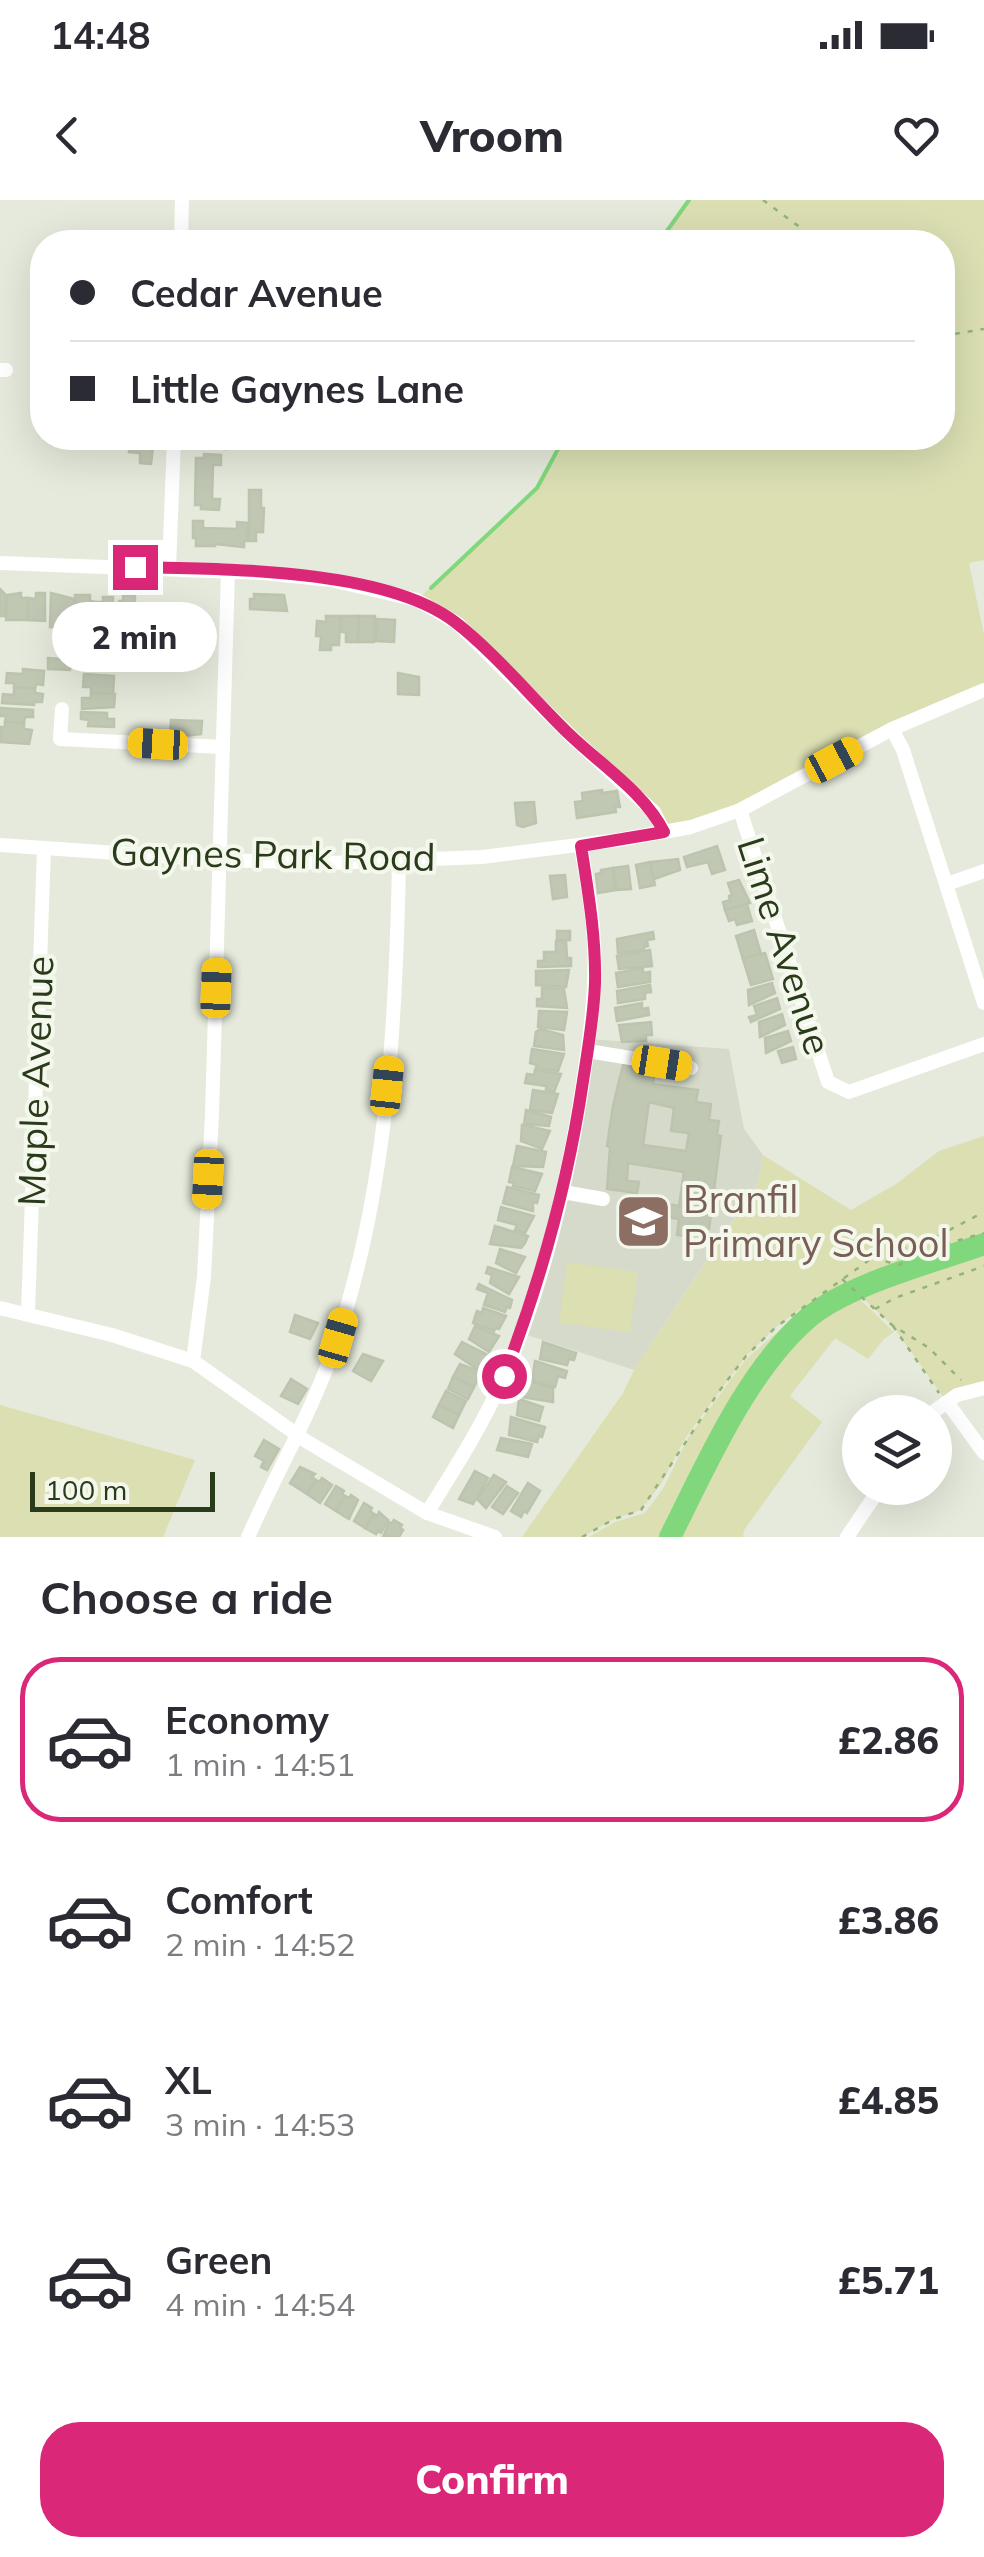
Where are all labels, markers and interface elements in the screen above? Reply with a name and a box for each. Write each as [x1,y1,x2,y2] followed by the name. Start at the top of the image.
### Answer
[50,11,151,59] text: 14:48
[420,107,564,163] text: Vroom
[40,108,95,163] icon: back
[889,108,944,163] icon: heart
[130,269,383,317] text: Cedar Avenue
[130,365,464,413] text: Little Gaynes Lane
[113,545,158,590] route end
[52,602,218,672] callout: 2 min
[92,617,177,657] text: 2 min
[127,727,189,761] car
[800,733,868,787] car
[110,827,436,881] street label: Gaynes Park Road
[727,831,843,1061] street label: Lime Avenue
[7,955,63,1207] street label: Maple Avenue
[200,957,232,1019] car
[630,1043,694,1083] car
[369,1055,405,1117] car
[191,1148,225,1210] car
[683,1175,949,1267] place label: Branfil Primary School
[614,1192,674,1252] school or university icon: Branfil Primary School
[315,1305,361,1371] car
[482,1354,527,1399] route start
[842,1395,952,1505] map controls
[842,1395,952,1505] button: layers
[30,1467,215,1512] scale bar
[45,1472,127,1507] text: 100 m
[40,1569,333,1625] text: Choose a ride
[45,1695,135,1785] icon: car
[165,1696,329,1744] text: Economy
[838,1716,939,1764] text: £2.86
[165,1744,355,1784] text: 1 min · 14:51
[45,1875,135,1965] icon: car
[165,1876,313,1924] text: Comfort
[838,1896,939,1944] text: £3.86
[165,1924,355,1964] text: 2 min · 14:52
[45,2055,135,2145] icon: car
[165,2056,212,2104] text: XL
[838,2076,939,2124] text: £4.85
[165,2104,355,2144] text: 3 min · 14:53
[45,2235,135,2325] icon: car
[165,2236,272,2284] text: Green
[838,2256,939,2304] text: £5.71
[165,2284,355,2324] text: 4 min · 14:54
[40,2422,944,2537] button: Confirm

